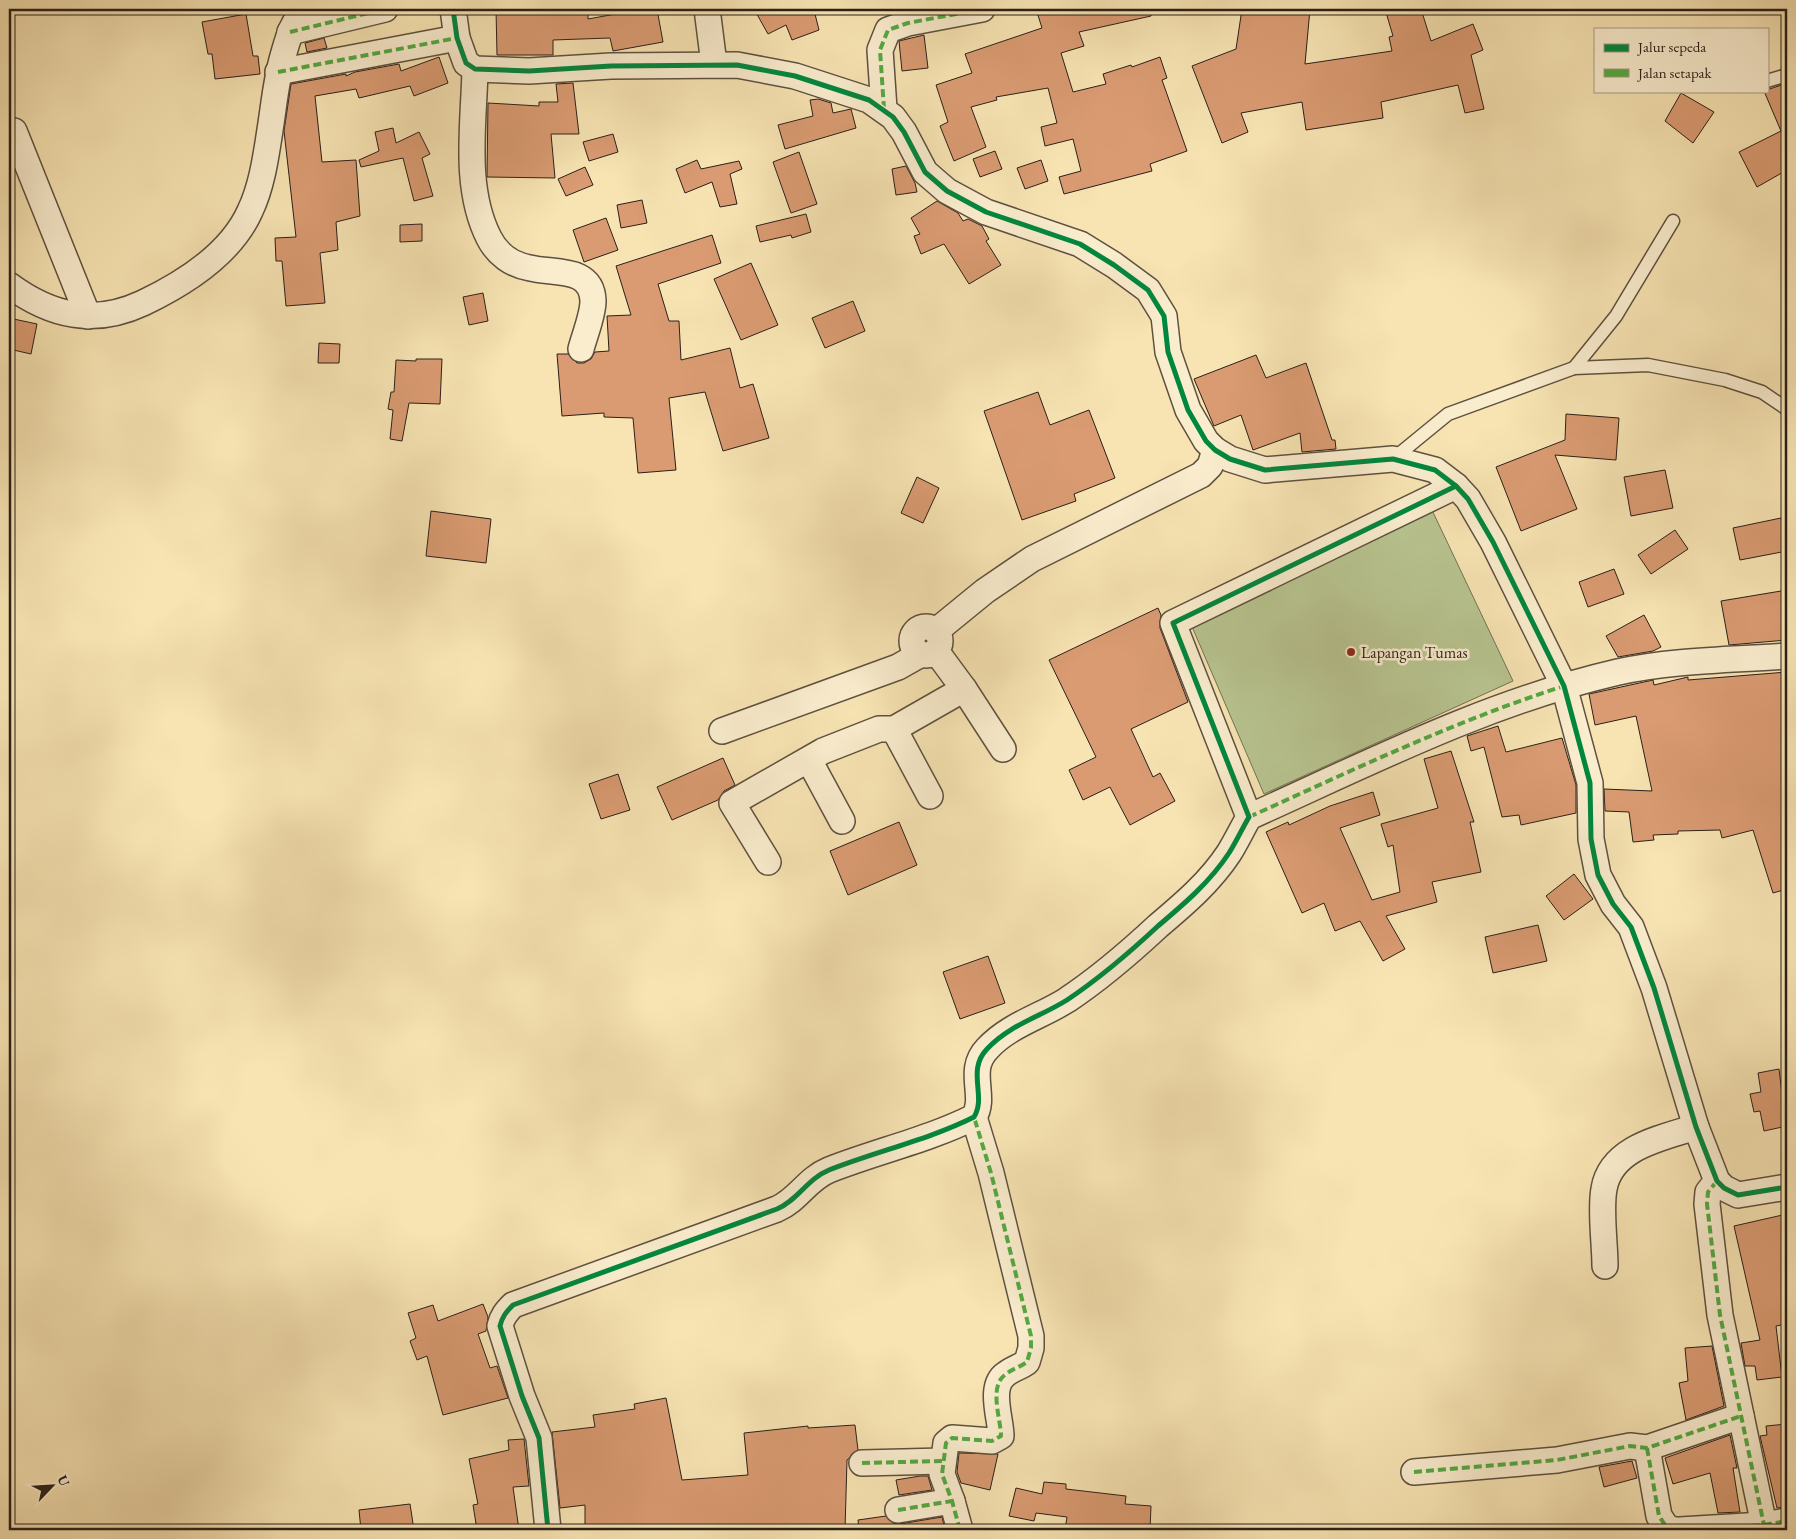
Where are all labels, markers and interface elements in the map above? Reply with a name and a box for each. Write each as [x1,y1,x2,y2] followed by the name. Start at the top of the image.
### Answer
[1594,28,1768,92] legend
[1636,37,1706,56] text: Jalur sepeda
[1636,63,1712,82] text: Jalan setapak
[1361,642,1468,663] place label: Lapangan Tumas
[1345,646,1357,658] marker: Lapangan Tumas
[28,1462,78,1512] north arrow
[53,1472,74,1490] text: U

